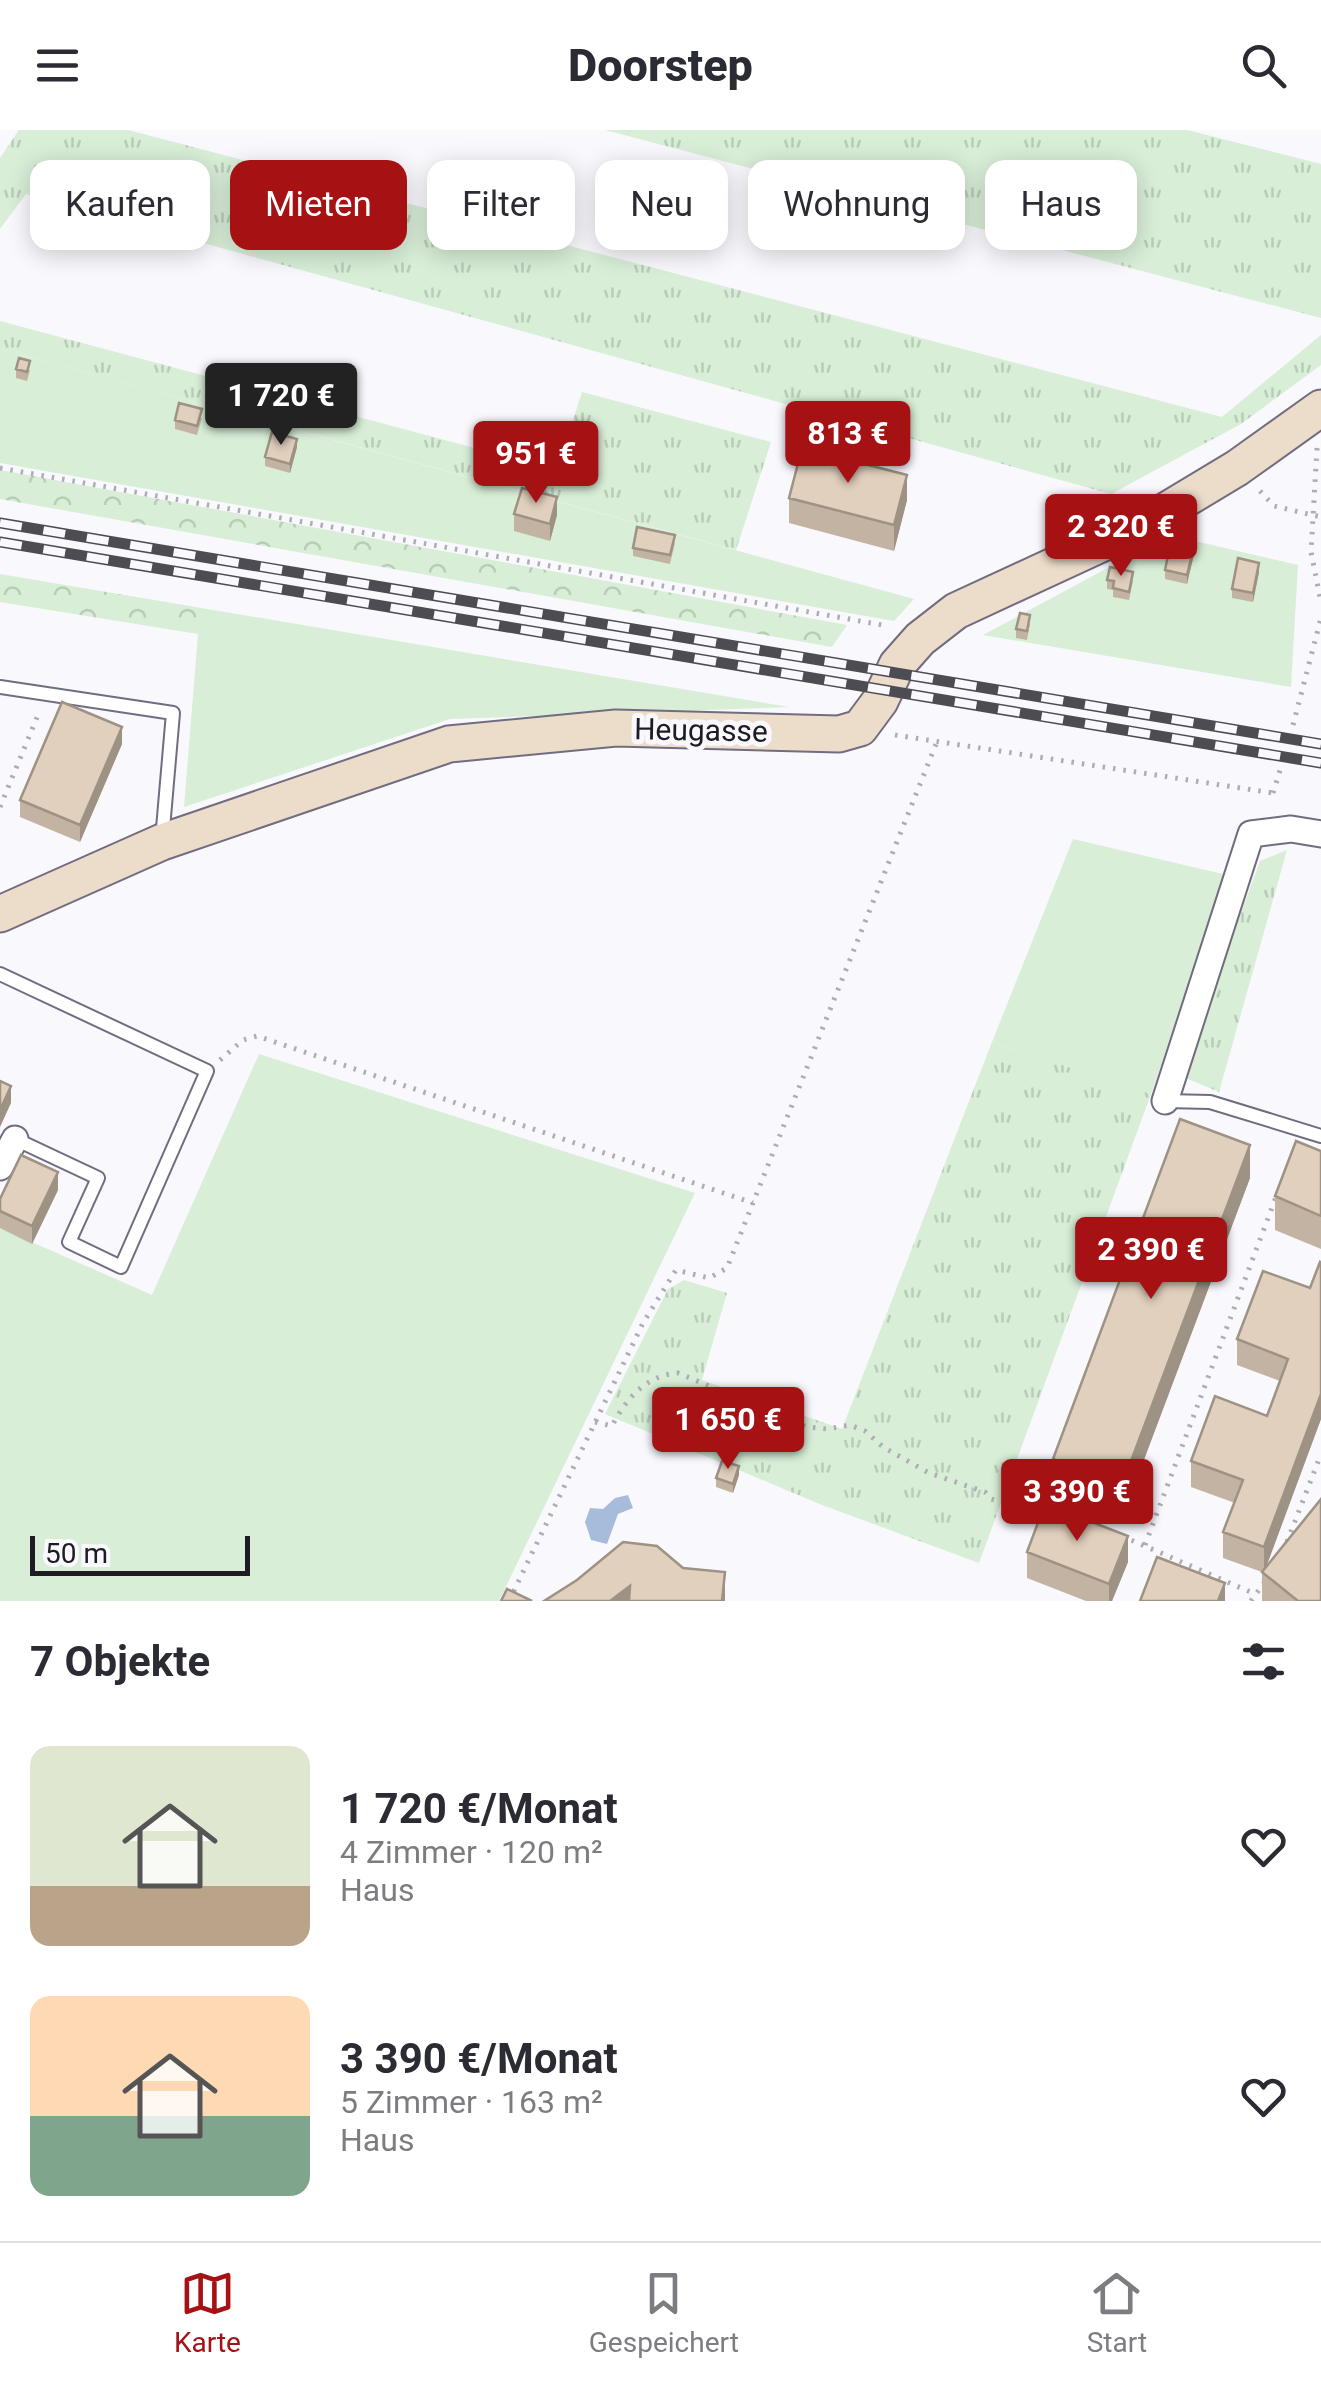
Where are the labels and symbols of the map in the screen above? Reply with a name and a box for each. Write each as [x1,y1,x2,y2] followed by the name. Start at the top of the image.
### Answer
[189,363,373,448] pin: 1 720 €
[778,401,918,486] pin: 813 €
[466,421,606,506] pin: 951 €
[1029,494,1213,579] pin: 2 320 €
[634,711,768,749] street label: Heugasse
[1059,1217,1243,1302] pin: 2 390 €
[636,1387,820,1472] pin: 1 650 €
[985,1459,1169,1544] pin: 3 390 €
[30,1531,250,1576] scale bar

